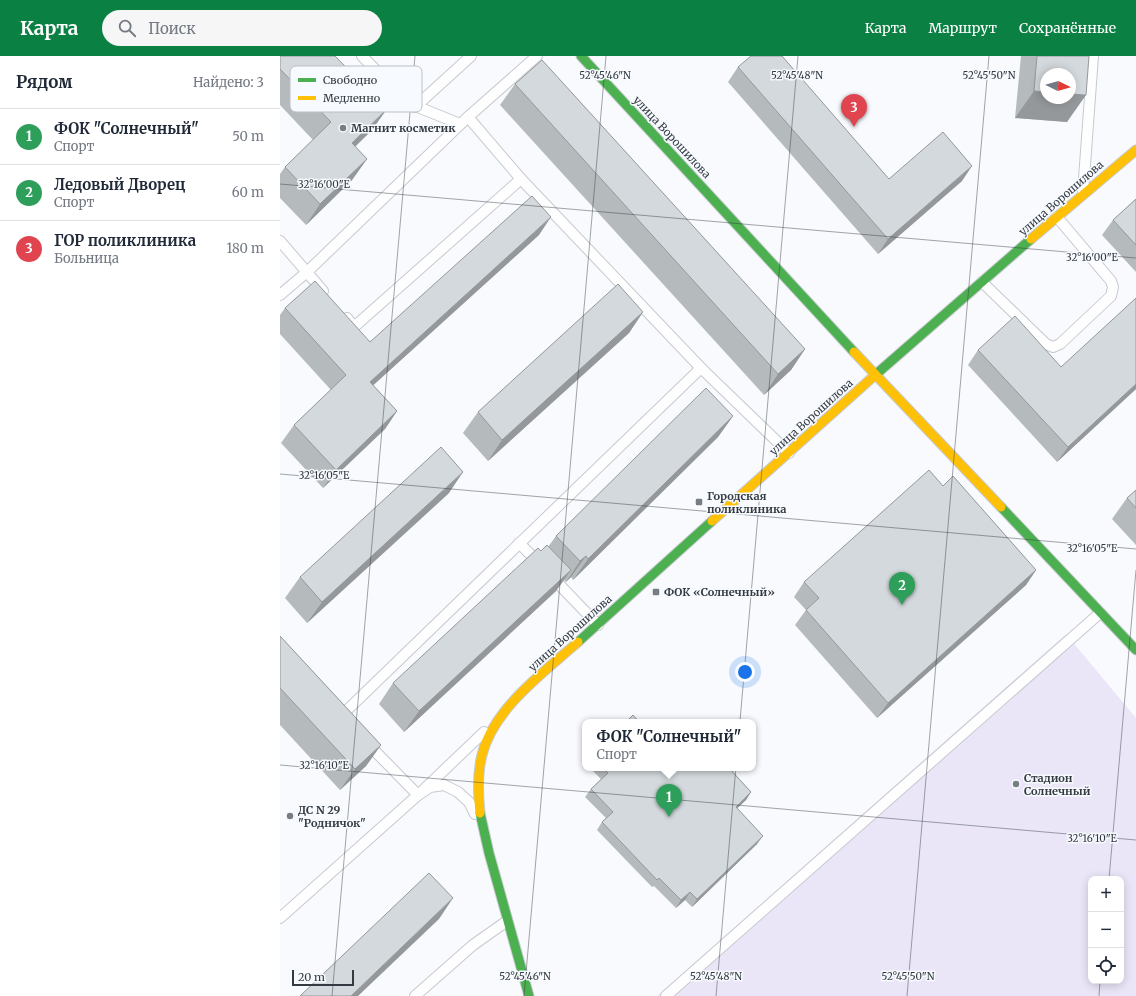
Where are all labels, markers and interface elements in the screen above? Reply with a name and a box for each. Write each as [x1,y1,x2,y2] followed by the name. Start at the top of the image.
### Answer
[102,10,382,46] search box
[20,16,78,40] text: Карта
[116,17,138,39] icon: search
[148,19,196,38] text: Поиск
[865,19,906,37] text: Карта
[928,19,997,37] text: Маршрут
[1019,19,1116,37] text: Сохранённые
[290,66,422,112] legend
[1040,68,1076,104] north arrow
[579,69,631,82] text: 52°45'46"N
[771,69,823,82] text: 52°45'48"N
[963,69,1016,82] text: 52°45'50"N
[16,71,72,93] text: Рядом
[323,73,378,87] text: Свободно
[193,74,264,91] text: Найдено: 3
[323,91,381,105] text: Медленно
[630,93,714,181] street label: улица Ворошилова
[841,94,867,127] pin: 3
[54,119,199,138] text: ФОК "Солнечный"
[351,121,456,135] place label: Магнит косметик
[338,123,348,133] marker: Магнит косметик
[26,128,32,145] text: 1
[232,128,264,145] text: 50 m
[54,138,94,155] text: Спорт
[1016,157,1106,239] street label: улица Ворошилова
[54,175,186,194] text: Ледовый Дворец
[298,178,351,191] text: 32°16'00"E
[25,184,33,201] text: 2
[232,184,264,201] text: 60 m
[54,194,94,211] text: Спорт
[54,231,196,250] text: ГОР поликлиника
[25,240,33,257] text: 3
[226,240,264,257] text: 180 m
[54,250,119,267] text: Больница
[1066,251,1119,264] text: 32°16'00"E
[766,376,856,458] street label: улица Ворошилова
[299,469,350,482] text: 32°16'05"E
[707,489,787,516] place label: Городская поликлиника
[694,497,704,507] marker: Городская поликлиника
[1067,542,1118,555] text: 32°16'05"E
[889,572,915,605] pin: 2
[664,585,775,599] place label: ФОК «Солнечный»
[651,587,661,597] marker: ФОК «Солнечный»
[525,592,615,674] street label: улица Ворошилова
[735,662,755,682] your location
[582,719,756,771] popup
[597,727,741,746] text: ФОК "Солнечный"
[597,746,637,763] text: Спорт
[299,759,349,772] text: 32°16'10"E
[1024,771,1091,798] place label: Стадион Солнечный
[1011,779,1021,789] marker: Стадион Солнечный
[656,784,682,817] pin: 1
[298,803,366,830] place label: ДС N 29 "Родничок"
[285,811,295,821] marker: ДС N 29 "Родничок"
[1067,832,1117,845] text: 32°16'10"E
[1088,876,1124,984] map controls
[1088,876,1124,912] button: +
[1088,912,1124,948] button: −
[1088,948,1124,984] button: locate
[292,968,354,987] scale bar
[298,970,325,984] text: 20 m
[499,970,551,983] text: 52°45'46"N
[690,970,742,983] text: 52°45'48"N
[882,970,935,983] text: 52°45'50"N

